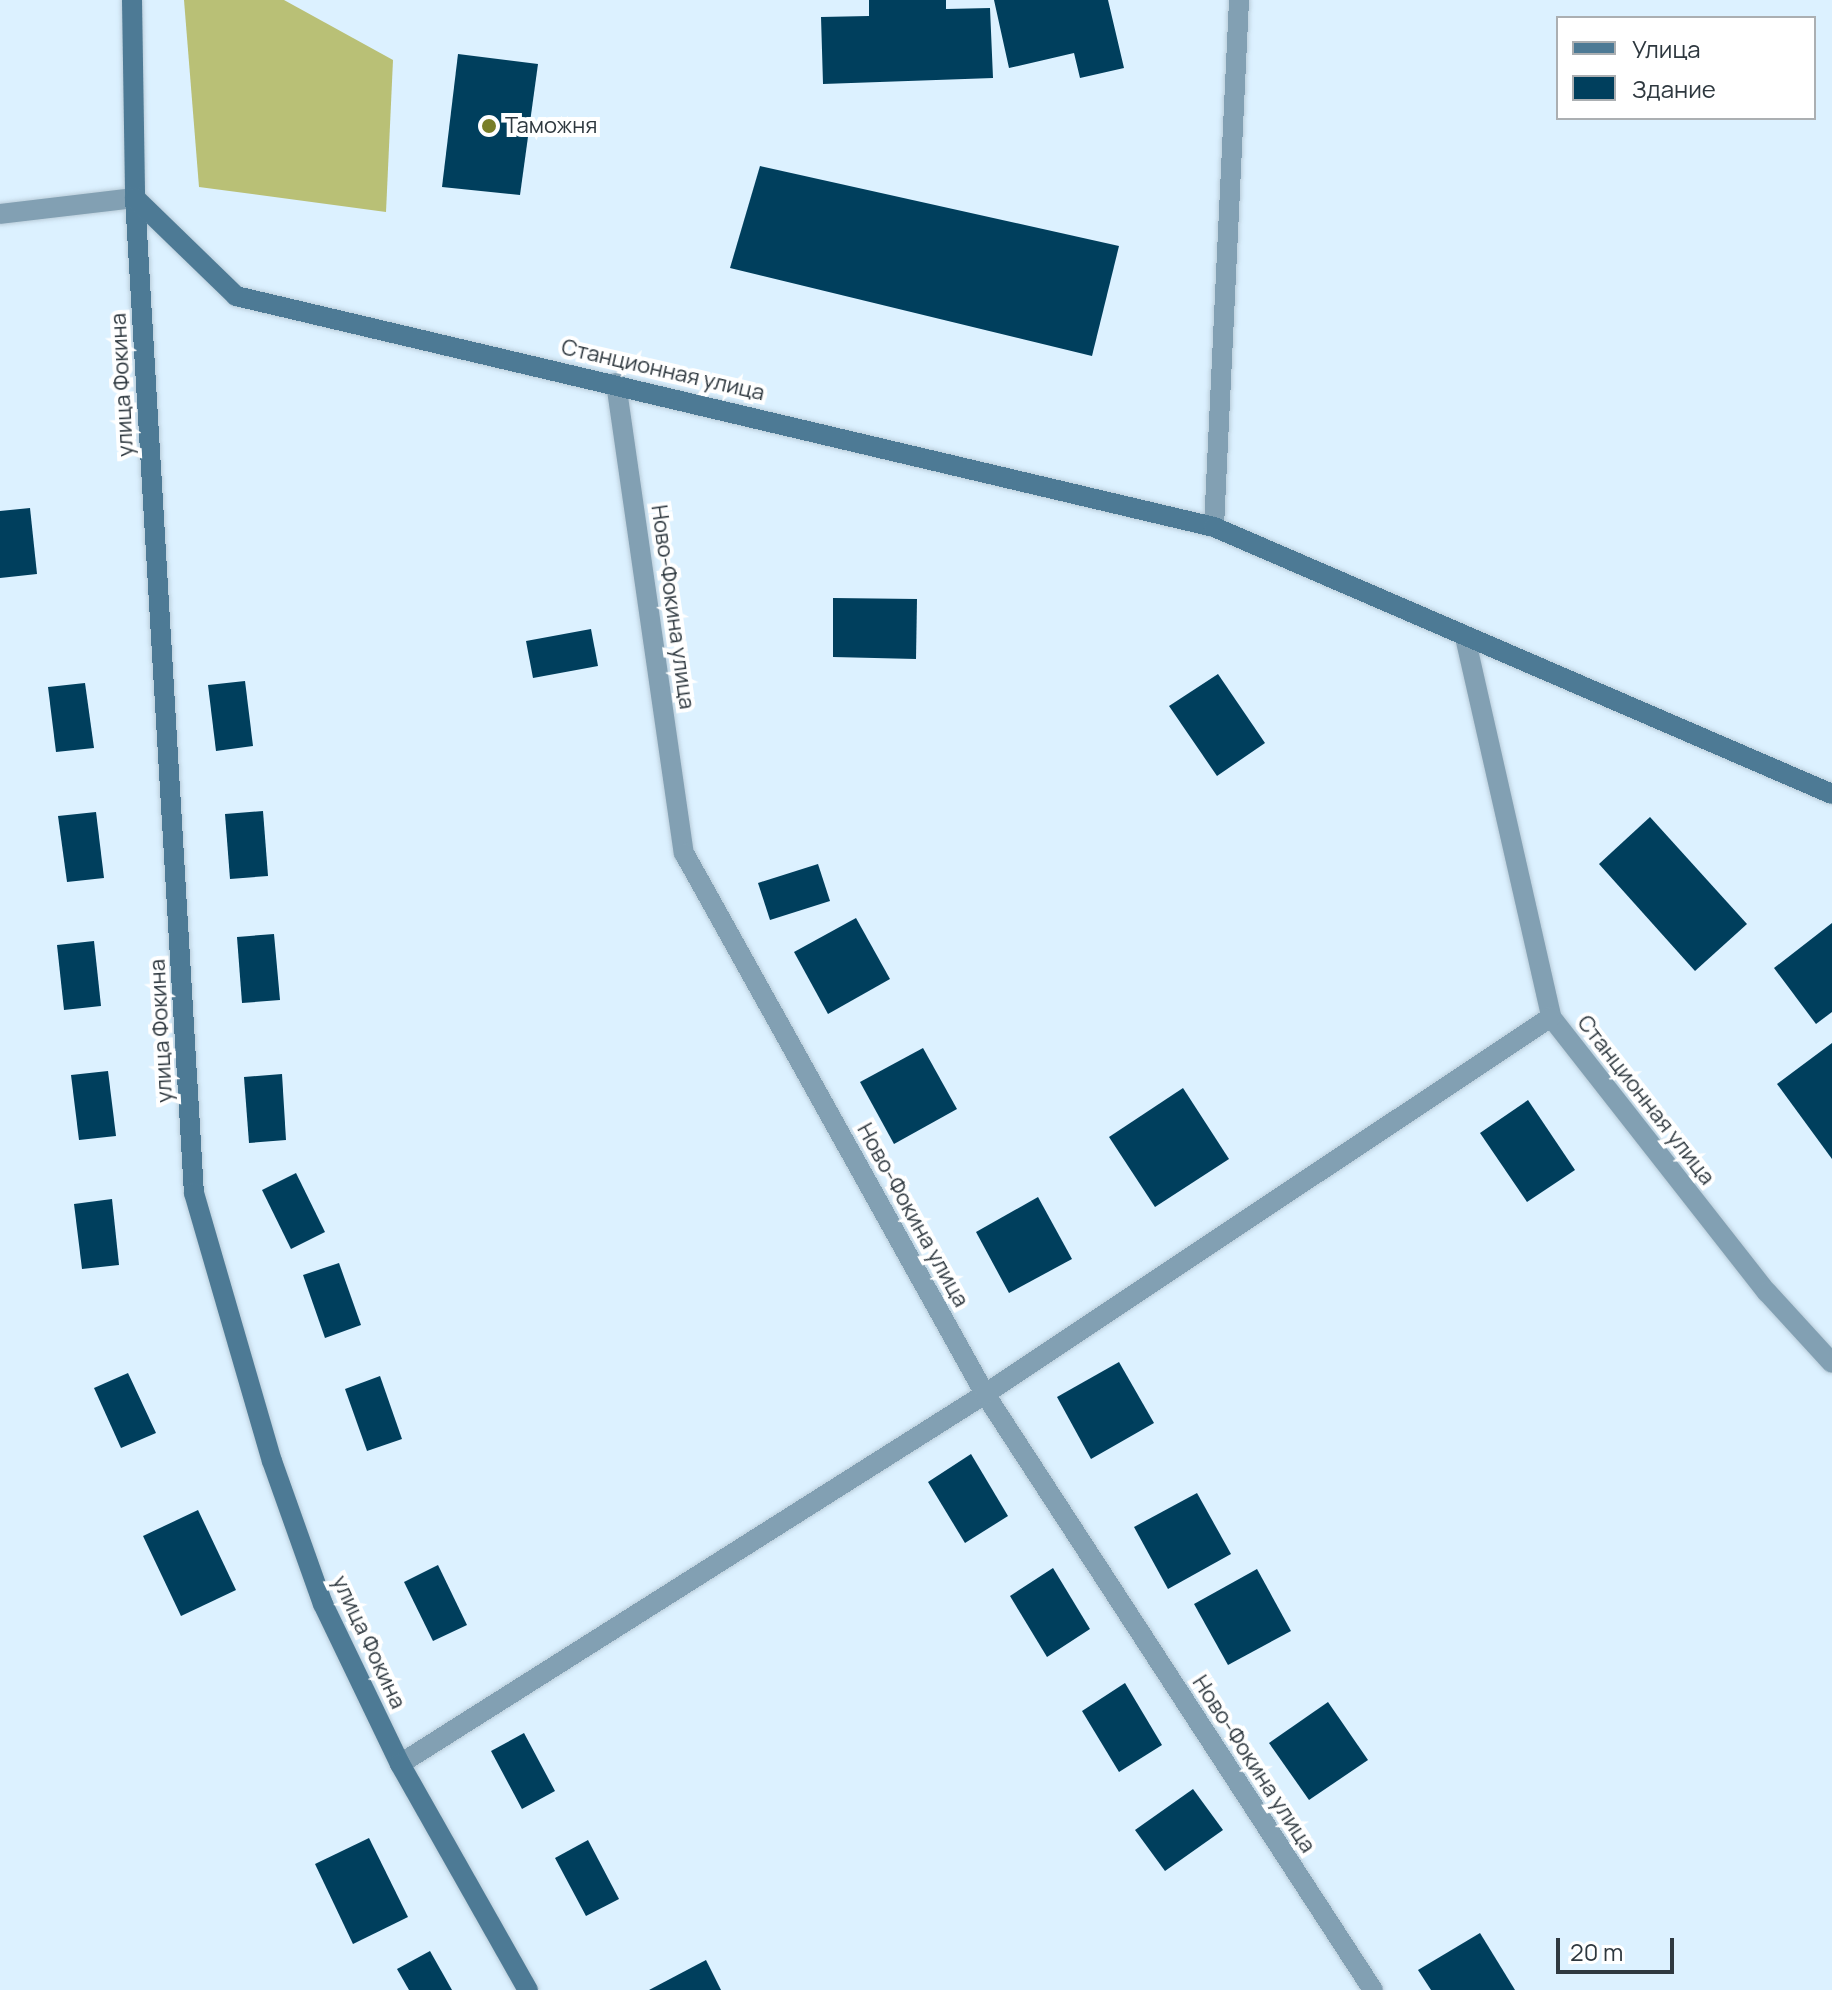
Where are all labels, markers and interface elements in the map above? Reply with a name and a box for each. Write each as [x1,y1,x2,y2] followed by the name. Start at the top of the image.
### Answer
[1556,16,1816,120] legend
[1632,32,1701,65] text: Улица
[1632,72,1716,105] text: Здание
[505,113,597,139] place label: Таможня
[480,117,498,135] marker: Таможня
[105,312,139,458] street label: улица Фокина
[559,334,767,406] street label: Станционная улица
[646,503,700,711] street label: Ново-Фокина улица
[144,958,178,1104] street label: улица Фокина
[1572,1010,1720,1190] street label: Станционная улица
[852,1119,974,1311] street label: Ново-Фокина улица
[327,1571,411,1713] street label: улица Фокина
[1187,1670,1321,1858] street label: Ново-Фокина улица
[1560,1922,1678,1972] scale bar
[1570,1935,1623,1968] text: 20 m

